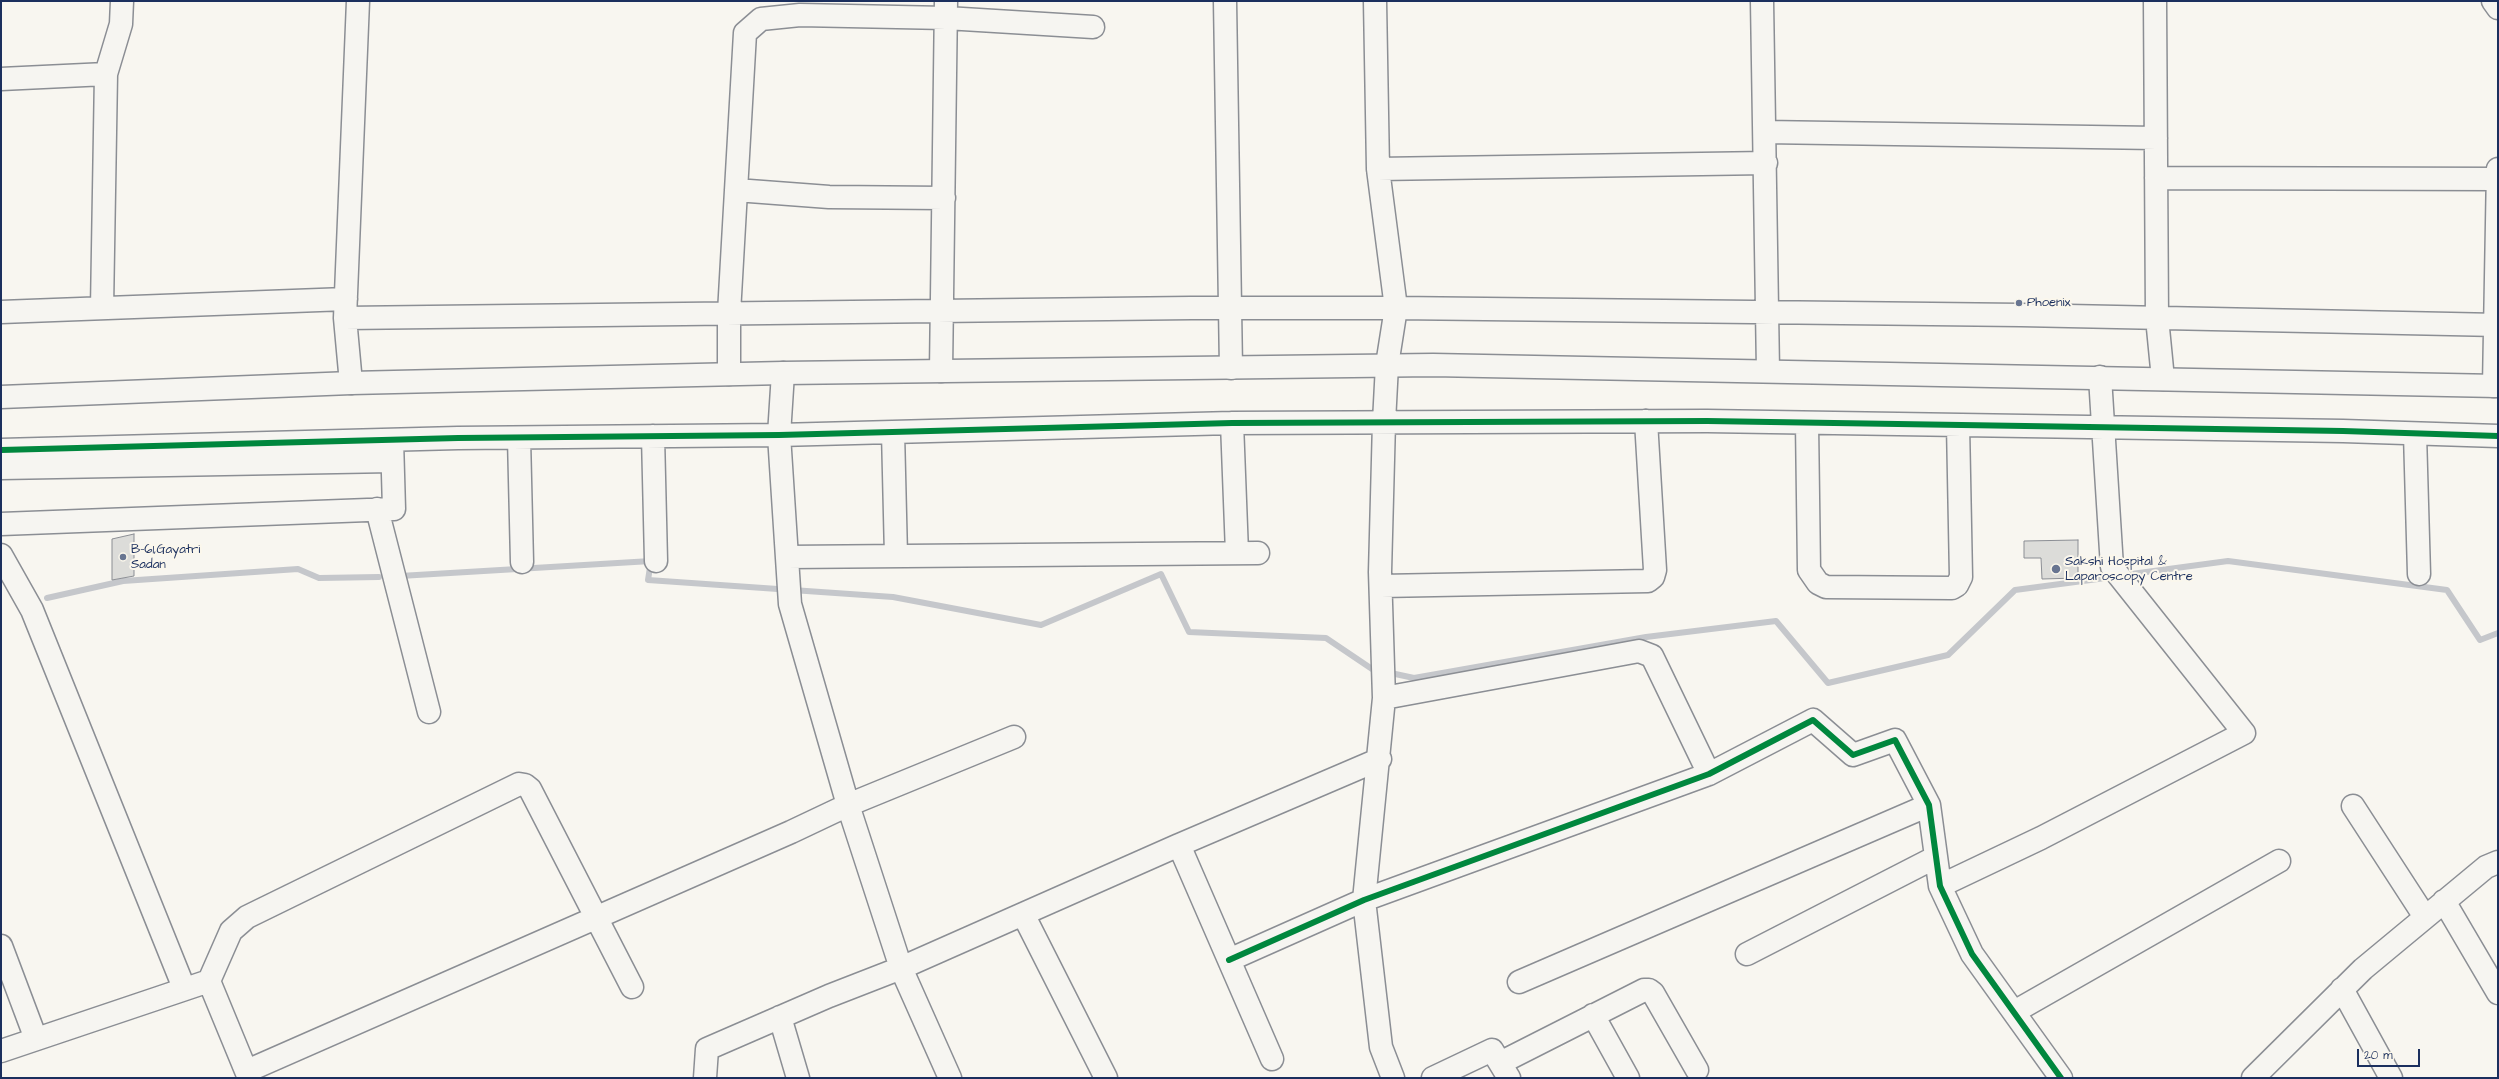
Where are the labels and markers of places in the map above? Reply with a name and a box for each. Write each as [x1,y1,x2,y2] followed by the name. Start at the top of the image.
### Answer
[2027,295,2071,311] place label: Phoenix
[2014,298,2024,308] marker: Phoenix
[131,542,200,573] place label: B-61,Gayatri Sadan
[118,552,128,562] marker: B-61,Gayatri Sadan
[2065,554,2193,585] place label: Sakshi Hospital & Laparoscopy Centre
[2050,563,2062,575] marker: Sakshi Hospital & Laparoscopy Centre

